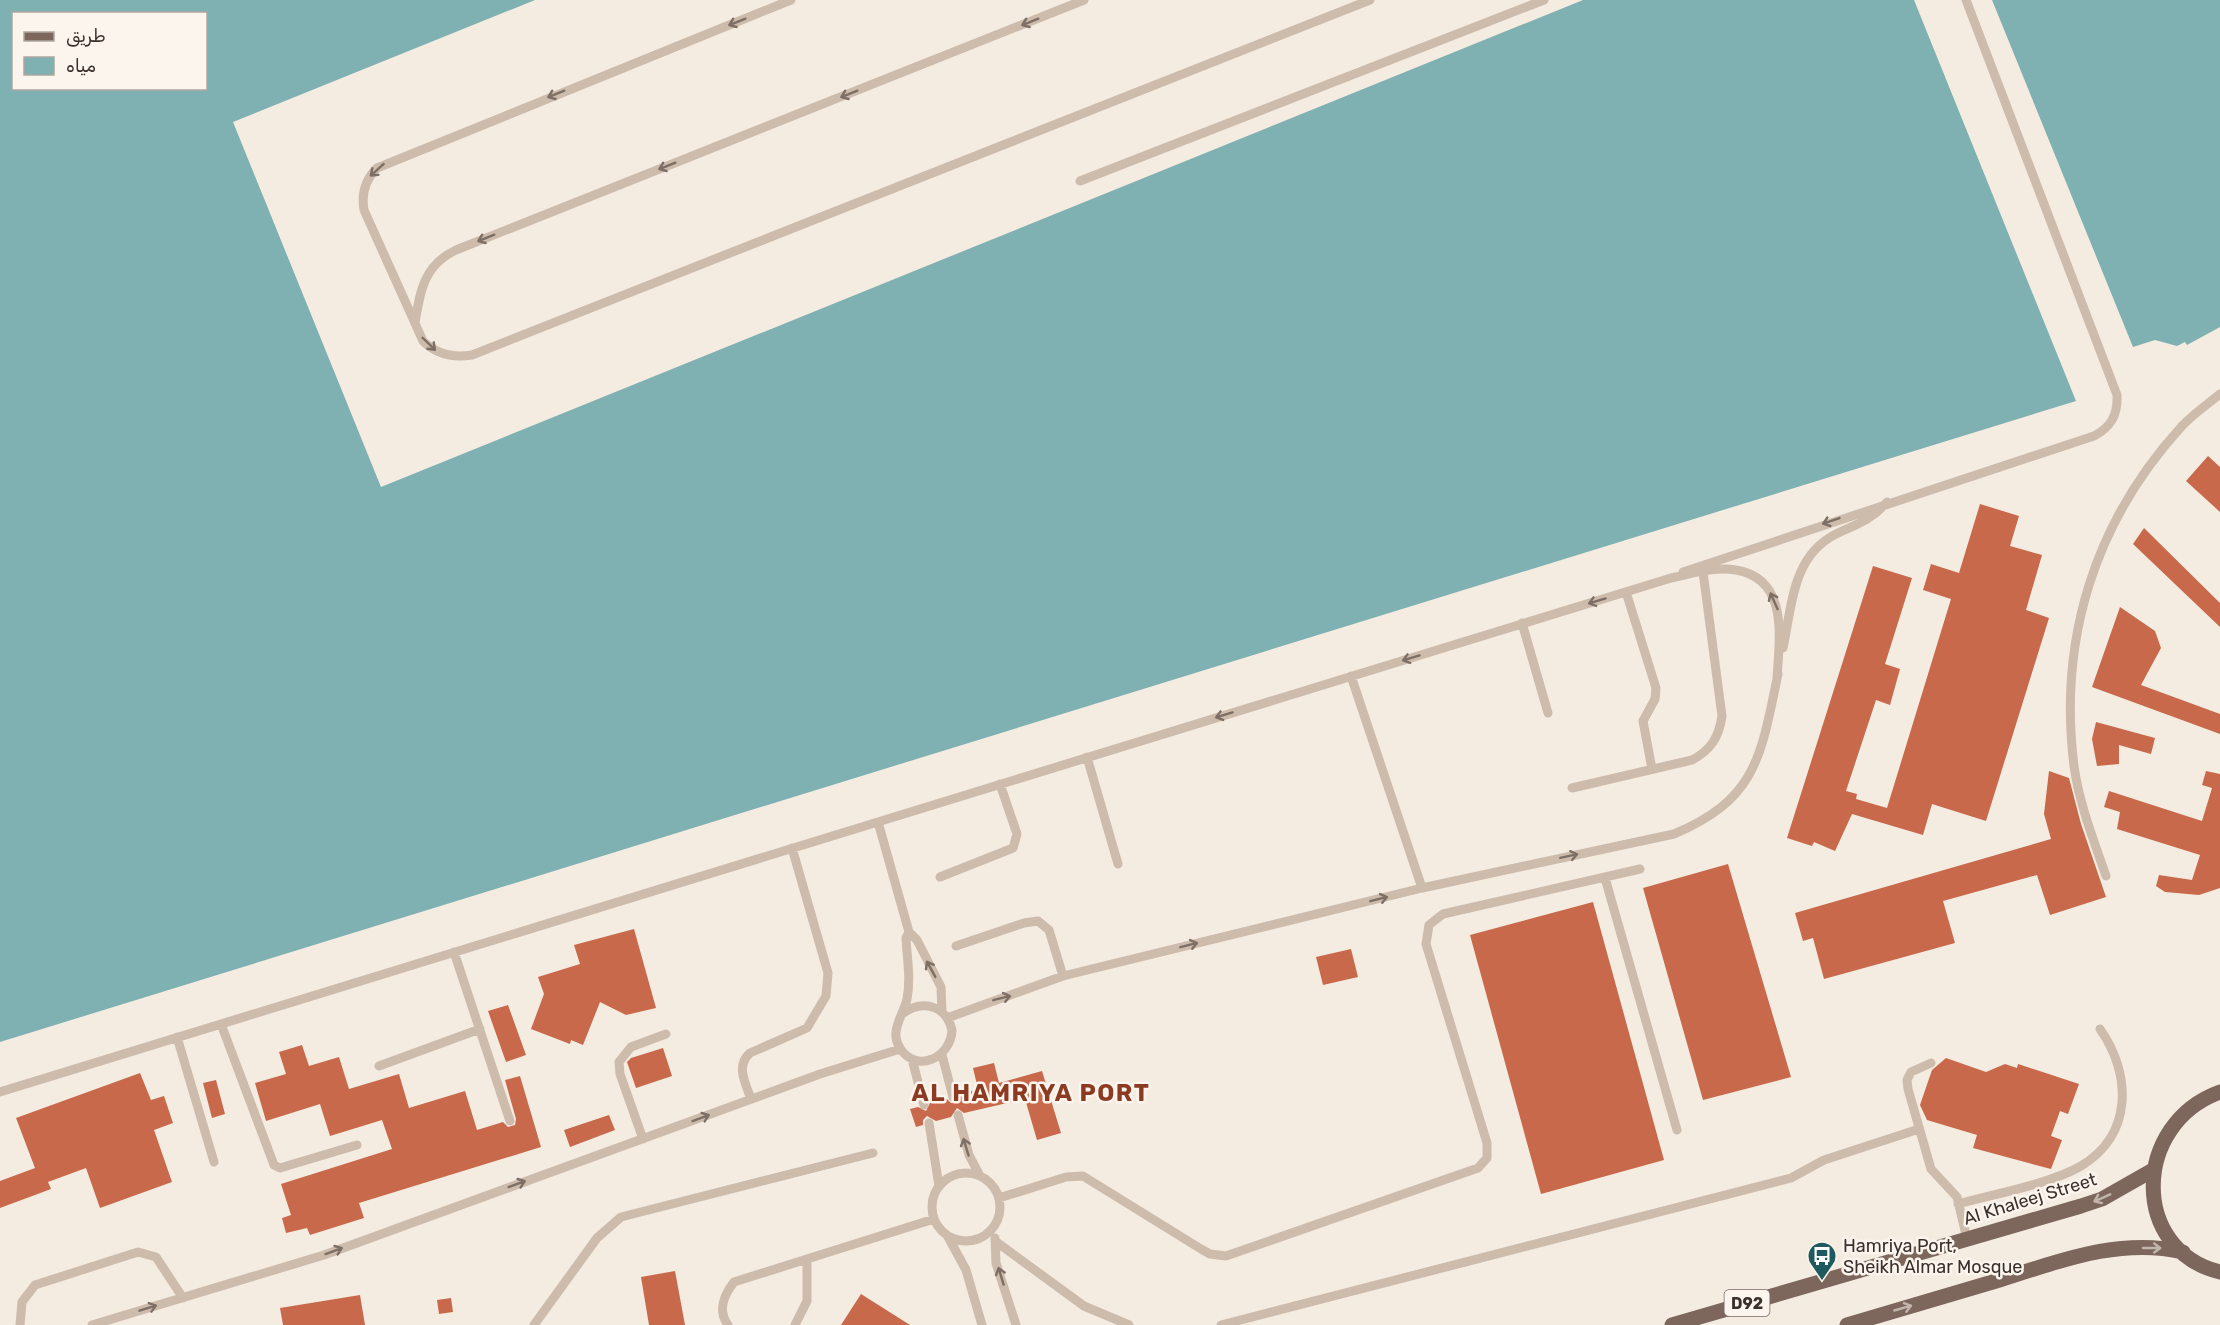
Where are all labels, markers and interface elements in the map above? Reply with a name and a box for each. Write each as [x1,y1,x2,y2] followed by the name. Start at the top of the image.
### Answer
[12,12,207,90] legend
[728,17,746,28] one-way arrow
[1021,17,1040,28] one-way arrow
[66,25,106,47] text: طريق
[66,55,96,77] text: مياه
[840,89,858,100] one-way arrow
[547,90,565,101] one-way arrow
[659,161,677,172] one-way arrow
[369,163,384,177] one-way arrow
[477,233,496,244] one-way arrow
[421,337,436,351] one-way arrow
[1822,516,1841,527] one-way arrow
[1768,592,1779,610] one-way arrow
[1588,596,1607,607] one-way arrow
[1402,653,1421,664] one-way arrow
[1215,710,1234,721] one-way arrow
[1559,850,1578,861] one-way arrow
[1369,892,1388,904] one-way arrow
[1180,939,1199,951] one-way arrow
[925,961,936,979] one-way arrow
[992,992,1011,1004] one-way arrow
[912,1079,1150,1107] district label: AL HAMRIYA PORT
[691,1111,710,1122] one-way arrow
[960,1138,971,1157] one-way arrow
[1961,1168,2099,1230] street label: Al Khaleej Street
[508,1178,526,1189] one-way arrow
[2093,1193,2111,1204] one-way arrow
[1843,1235,2022,1278] place label: Hamriya Port, Sheikh Almar Mosque
[1806,1240,1838,1282] bus stop icon: Hamriya Port, Sheikh Almar Mosque
[2142,1242,2162,1254] one-way arrow
[324,1245,343,1256] one-way arrow
[994,1267,1005,1286] one-way arrow
[1724,1290,1770,1316] road number: D92
[138,1302,157,1313] one-way arrow
[1893,1302,1912,1313] one-way arrow

